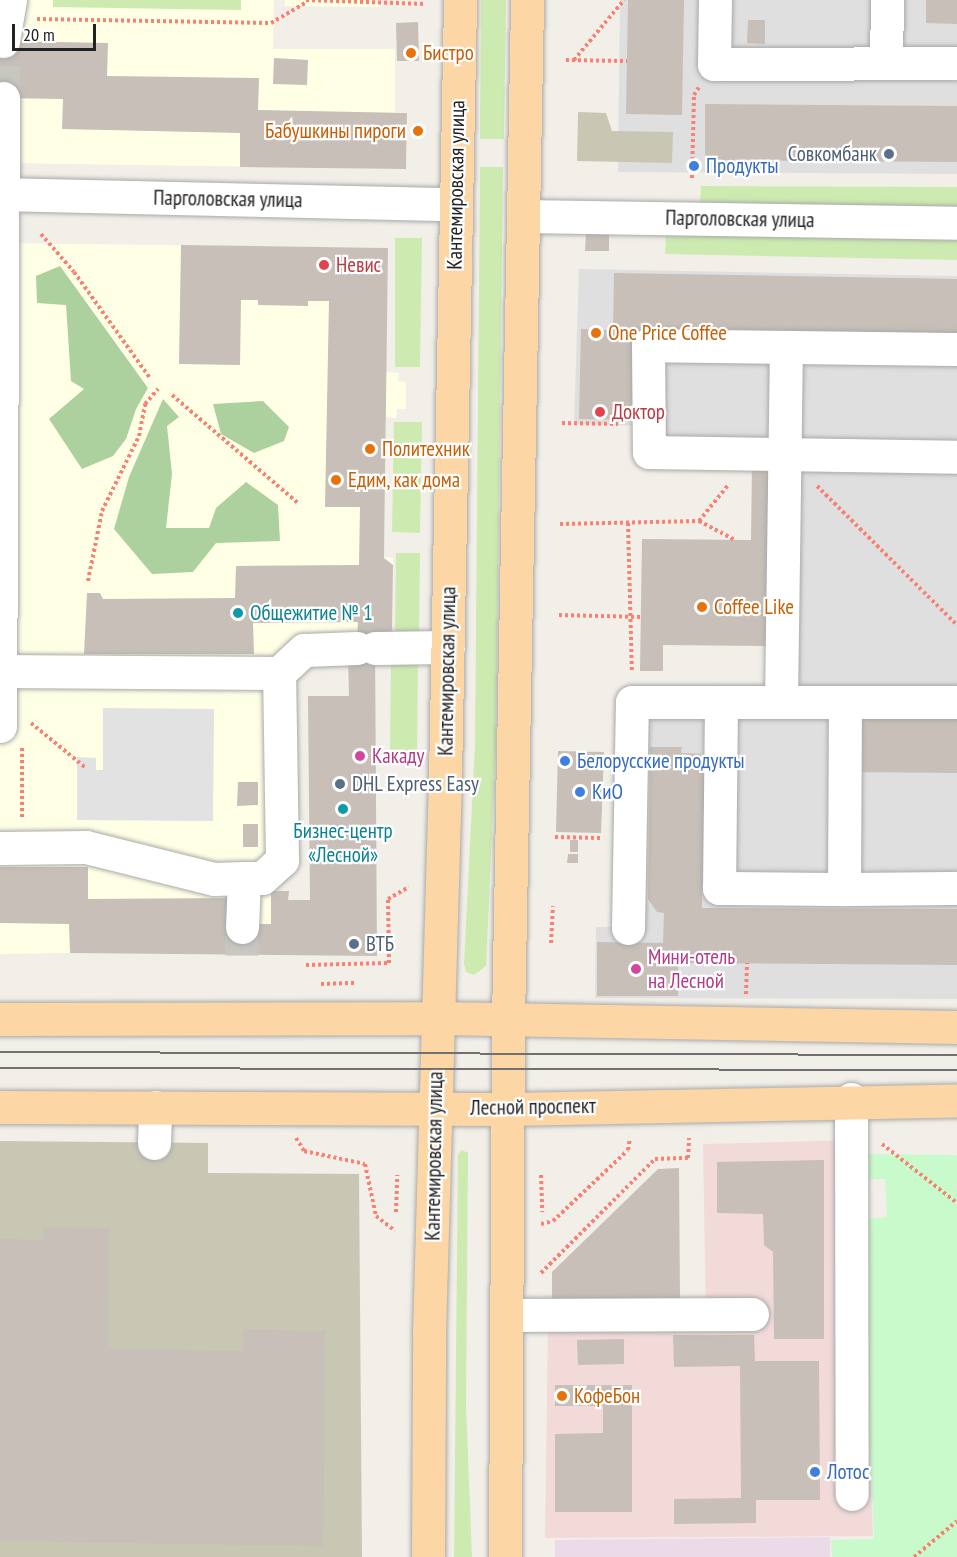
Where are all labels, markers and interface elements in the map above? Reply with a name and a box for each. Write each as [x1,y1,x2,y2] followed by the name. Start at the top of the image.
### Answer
[15,12,99,50] scale bar
[23,23,55,46] text: 20 m
[423,40,474,66] place label: Бистро
[404,46,418,60] marker: Бистро
[442,100,470,270] street label: Кантемировская улица
[265,118,406,144] place label: Бабушкины пироги
[411,124,425,138] marker: Бабушкины пироги
[788,141,877,167] place label: Совкомбанк
[882,147,896,161] marker: Совкомбанк
[706,153,779,179] place label: Продукты
[687,159,701,173] marker: Продукты
[153,185,303,213] street label: Парголовская улица
[665,205,815,233] street label: Парголовская улица
[336,252,381,278] place label: Невис
[317,258,331,272] marker: Невис
[608,320,727,346] place label: One Price Coffee
[589,326,603,340] marker: One Price Coffee
[612,399,665,425] place label: Доктор
[593,405,607,419] marker: Доктор
[382,436,470,462] place label: Политехник
[363,442,377,456] marker: Политехник
[348,467,462,493] place label: Едим, как дома
[329,473,343,487] marker: Едим, как дома
[433,586,461,756] street label: Кантемировская улица
[714,594,794,620] place label: Coffee Like
[250,600,373,626] place label: Общежитие № 1
[695,600,709,614] marker: Coffee Like
[231,606,245,620] marker: Общежитие № 1
[372,743,424,769] place label: Какаду
[577,748,745,774] place label: Белорусские продукты
[353,749,367,763] marker: Какаду
[558,754,572,768] marker: Белорусские продукты
[352,771,480,797] place label: DHL Express Easy
[333,777,347,791] marker: DHL Express Easy
[592,779,623,805] place label: КиО
[573,785,587,799] marker: КиО
[336,802,350,816] marker: Бизнес-центр «Лесной»
[293,818,393,868] place label: Бизнес-центр «Лесной»
[366,931,394,957] place label: ВТБ
[347,937,361,951] marker: ВТБ
[648,944,735,994] place label: Мини-отель на Лесной
[629,962,643,976] marker: Мини-отель на Лесной
[420,1071,448,1241] street label: Кантемировская улица
[470,1093,596,1121] street label: Лесной проспект
[574,1383,640,1409] place label: КофеБон
[555,1389,569,1403] marker: КофеБон
[827,1459,869,1485] place label: Лотос
[808,1465,822,1479] marker: Лотос

